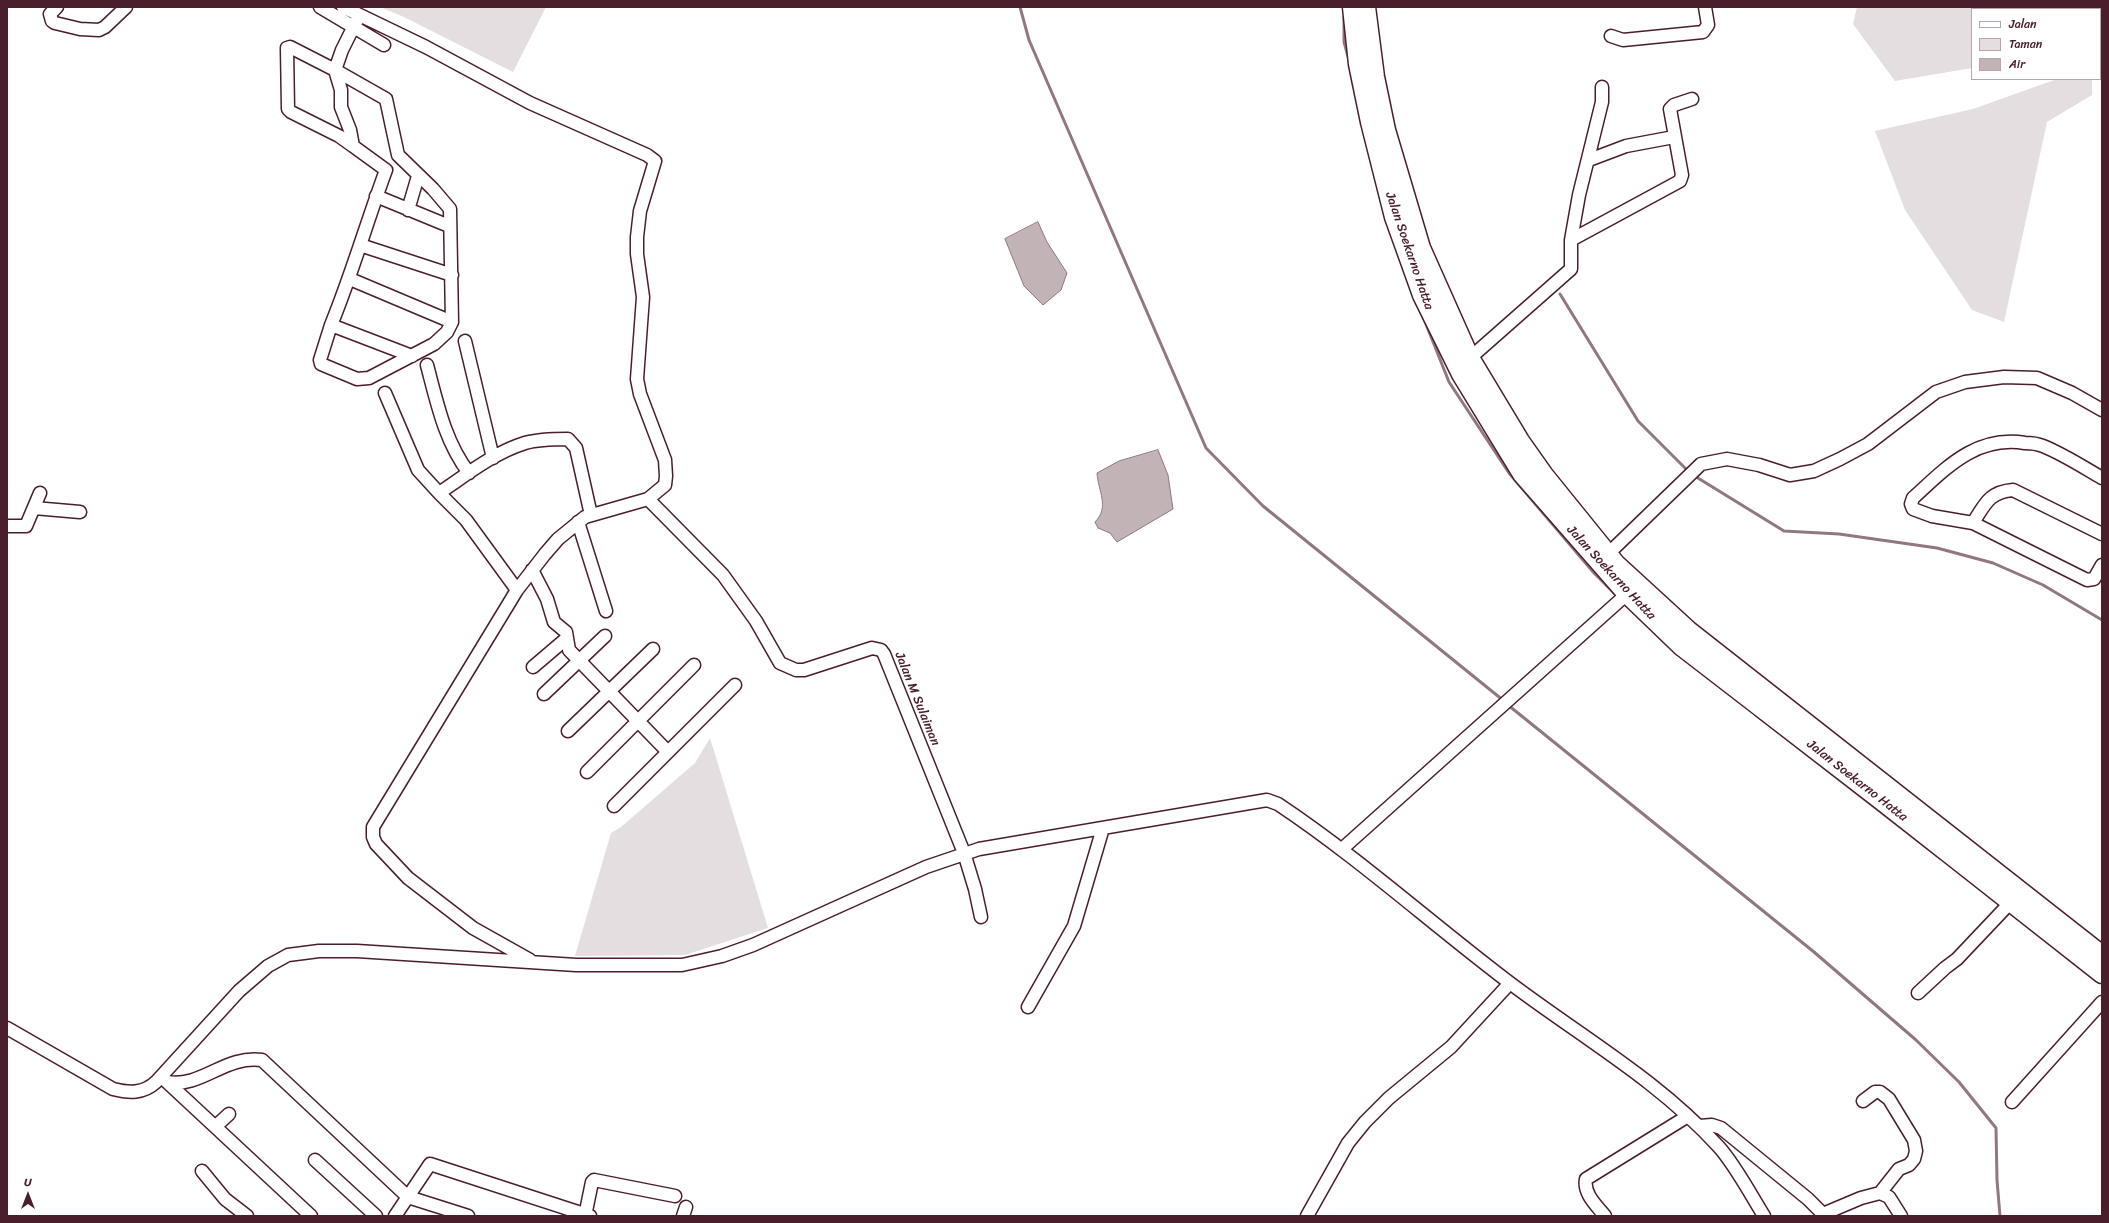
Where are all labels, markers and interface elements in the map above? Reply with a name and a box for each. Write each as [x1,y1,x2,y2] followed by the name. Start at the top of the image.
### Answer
[1971,8,2101,80] legend
[2009,13,2037,35] text: Jalan
[2009,33,2042,55] text: Taman
[2009,53,2025,75] text: Air
[1382,190,1436,312] street label: Jalan Soekarno Hatta
[1563,523,1659,623] street label: Jalan Soekarno Hatta
[891,650,943,748] street label: Jalan M Sulaiman
[1804,737,1910,825] street label: Jalan Soekarno Hatta
[24,1173,32,1192] text: U
[8,1175,48,1215] north arrow

